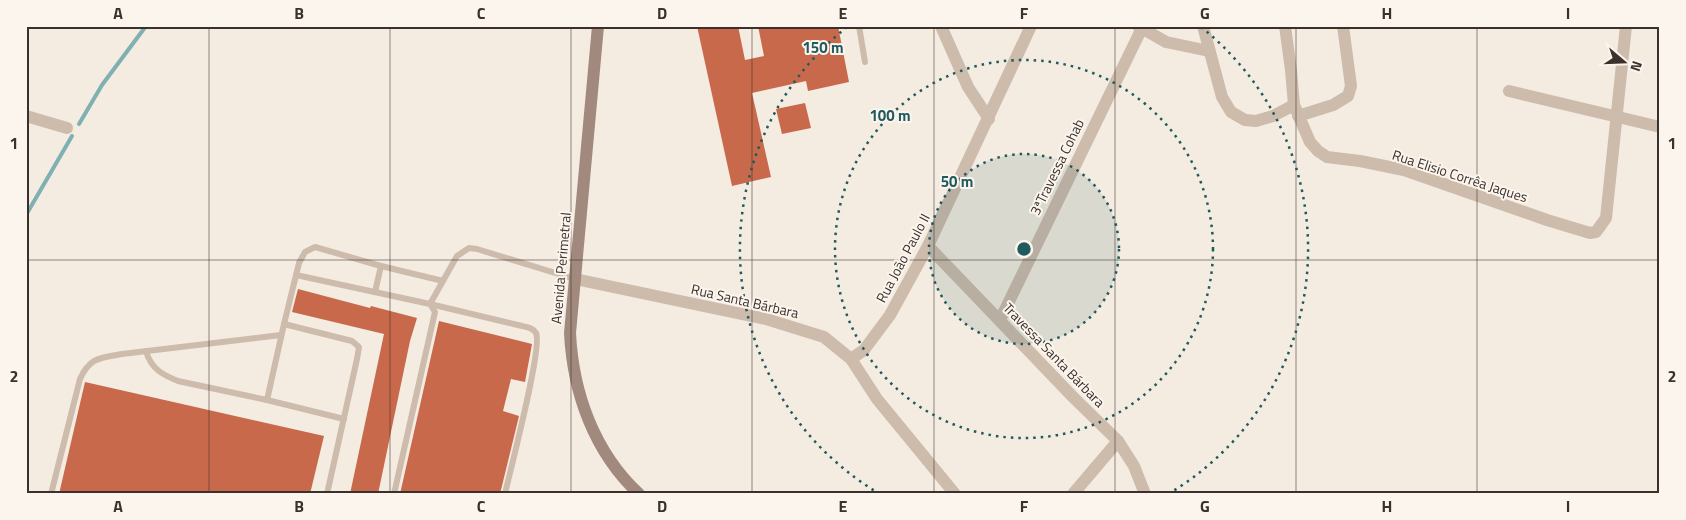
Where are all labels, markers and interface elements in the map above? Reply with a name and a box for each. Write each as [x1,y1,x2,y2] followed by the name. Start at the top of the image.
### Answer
[113,1,123,25] text: A
[294,1,304,25] text: B
[477,1,486,25] text: C
[657,1,667,25] text: D
[839,1,848,25] text: E
[1020,1,1029,25] text: F
[1200,1,1210,25] text: G
[1382,1,1392,25] text: H
[1566,1,1570,25] text: I
[802,36,844,59] text: 150 m
[1598,38,1648,88] north arrow
[1625,58,1648,74] text: N
[869,104,911,127] text: 100 m
[1024,115,1089,218] street label: 3ªTravessa Cohab
[10,131,18,155] text: 1
[1668,131,1676,155] text: 1
[1390,144,1531,207] street label: Rua Elisio Corrêa Jaques
[941,170,973,193] text: 50 m
[870,209,935,306] street label: Rua João Paulo II
[545,211,576,325] street label: Avenida Perimetral
[1015,240,1033,258] centre of rings
[689,278,801,323] street label: Rua Santa Bárbara
[999,298,1110,412] street label: Travessa Santa Bárbara
[10,364,18,388] text: 2
[1668,364,1676,388] text: 2
[113,494,123,518] text: A
[294,494,304,518] text: B
[477,494,486,518] text: C
[657,494,667,518] text: D
[839,494,848,518] text: E
[1020,494,1029,518] text: F
[1200,494,1210,518] text: G
[1382,494,1392,518] text: H
[1566,494,1570,518] text: I

